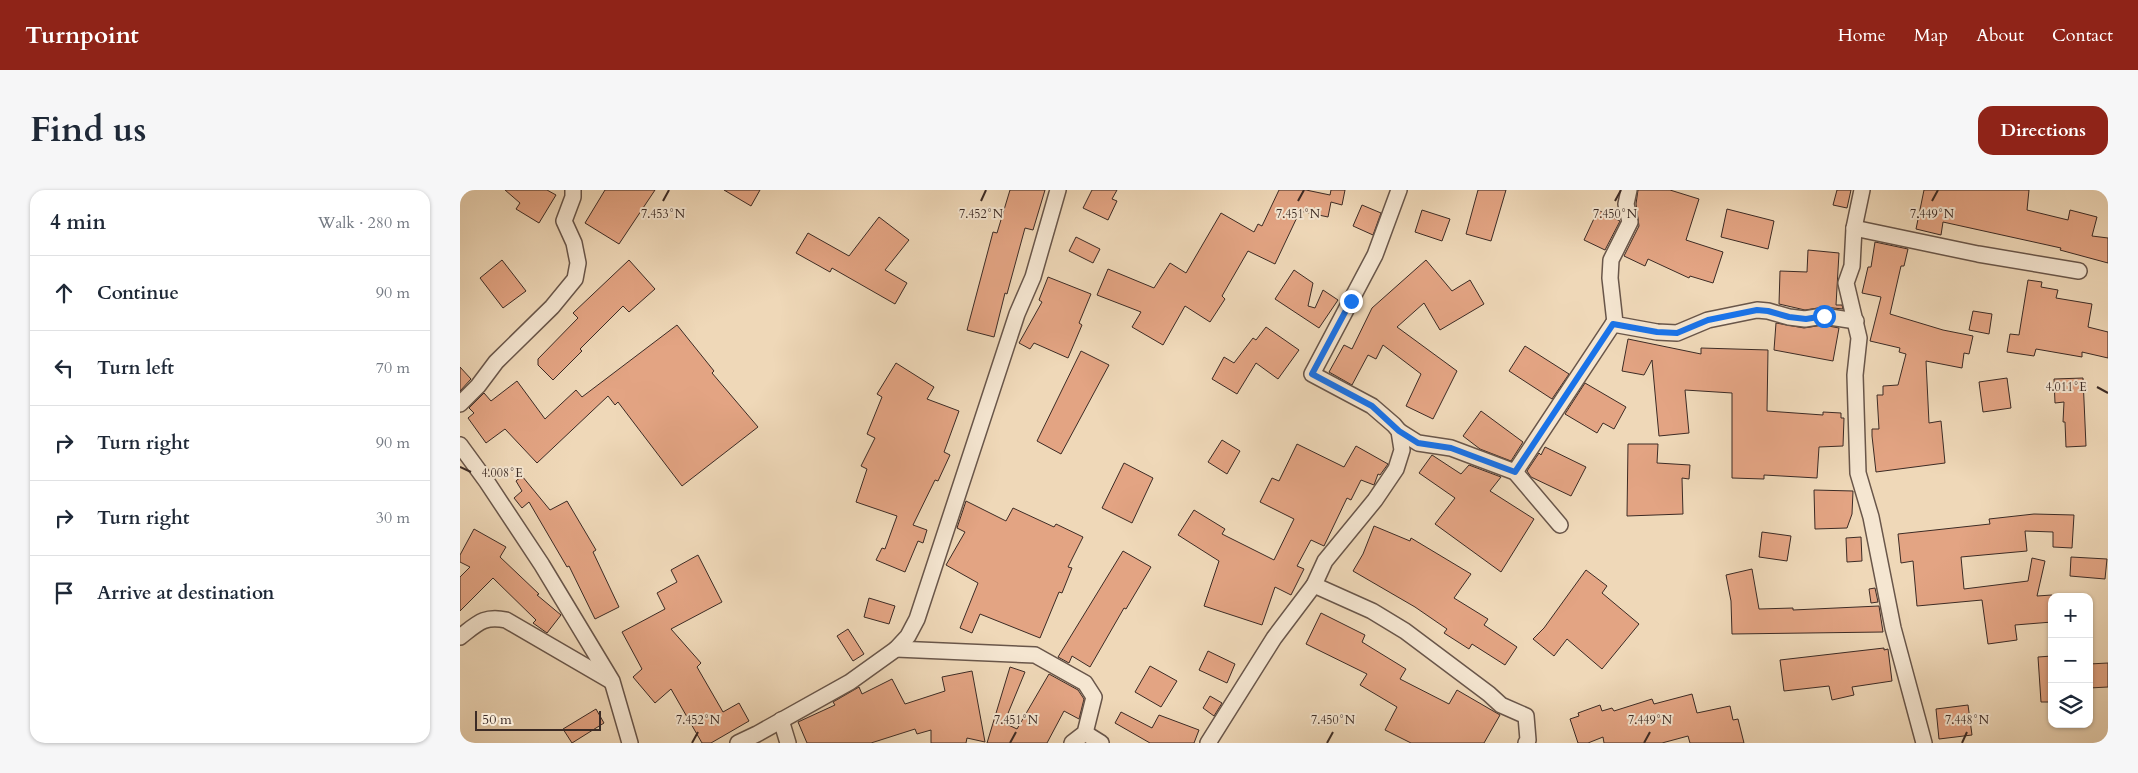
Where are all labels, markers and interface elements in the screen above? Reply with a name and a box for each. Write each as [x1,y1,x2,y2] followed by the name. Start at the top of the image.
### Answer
[25,19,139,52] text: Turnpoint
[1838,23,1886,48] text: Home
[1914,23,1948,48] text: Map
[1976,23,2024,48] text: About
[2052,23,2113,48] text: Contact
[30,106,146,154] text: Find us
[1978,106,2108,155] button: Directions
[641,206,686,222] text: 7.453°N
[959,206,1004,222] text: 7.452°N
[1276,206,1321,222] text: 7.451°N
[1593,206,1638,222] text: 7.450°N
[1910,206,1955,222] text: 7.449°N
[50,208,106,237] text: 4 min
[318,212,410,234] text: Walk · 280 m
[50,279,78,307] icon: ahead
[97,280,179,306] text: Continue
[376,282,410,304] text: 90 m
[1340,290,1363,313] route end
[1813,305,1836,328] route start
[50,354,78,382] icon: left
[97,355,174,381] text: Turn left
[376,357,410,379] text: 70 m
[2045,379,2087,395] text: 4.011°E
[50,429,78,457] icon: right
[97,430,189,456] text: Turn right
[376,432,410,454] text: 90 m
[481,465,523,481] text: 4.008°E
[50,504,78,532] icon: right
[97,505,189,531] text: Turn right
[376,507,410,529] text: 30 m
[50,579,78,607] icon: arrive
[97,580,274,606] text: Arrive at destination
[2048,593,2093,728] map controls
[2048,593,2093,638] button: +
[2048,638,2093,683] button: −
[2048,683,2093,728] button: layers
[475,708,601,731] scale bar
[482,710,512,729] text: 50 m
[676,712,721,728] text: 7.452°N
[994,712,1039,728] text: 7.451°N
[1311,712,1356,728] text: 7.450°N
[1628,712,1673,728] text: 7.449°N
[1945,712,1990,728] text: 7.448°N

